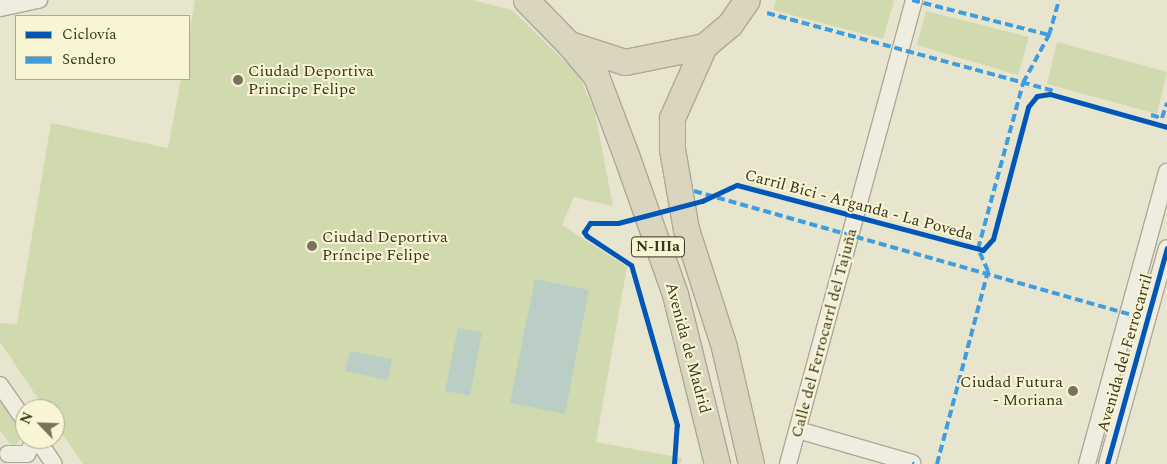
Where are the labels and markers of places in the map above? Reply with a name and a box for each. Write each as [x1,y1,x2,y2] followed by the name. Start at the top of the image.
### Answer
[248,61,374,99] place label: Ciudad Deportiva Principe Felipe
[232,74,244,86] marker: Ciudad Deportiva Principe Felipe
[322,227,448,265] place label: Ciudad Deportiva Príncipe Felipe
[306,240,318,252] marker: Ciudad Deportiva Príncipe Felipe
[960,372,1063,410] place label: Ciudad Futura - Moriana
[1067,385,1079,397] marker: Ciudad Futura - Moriana

